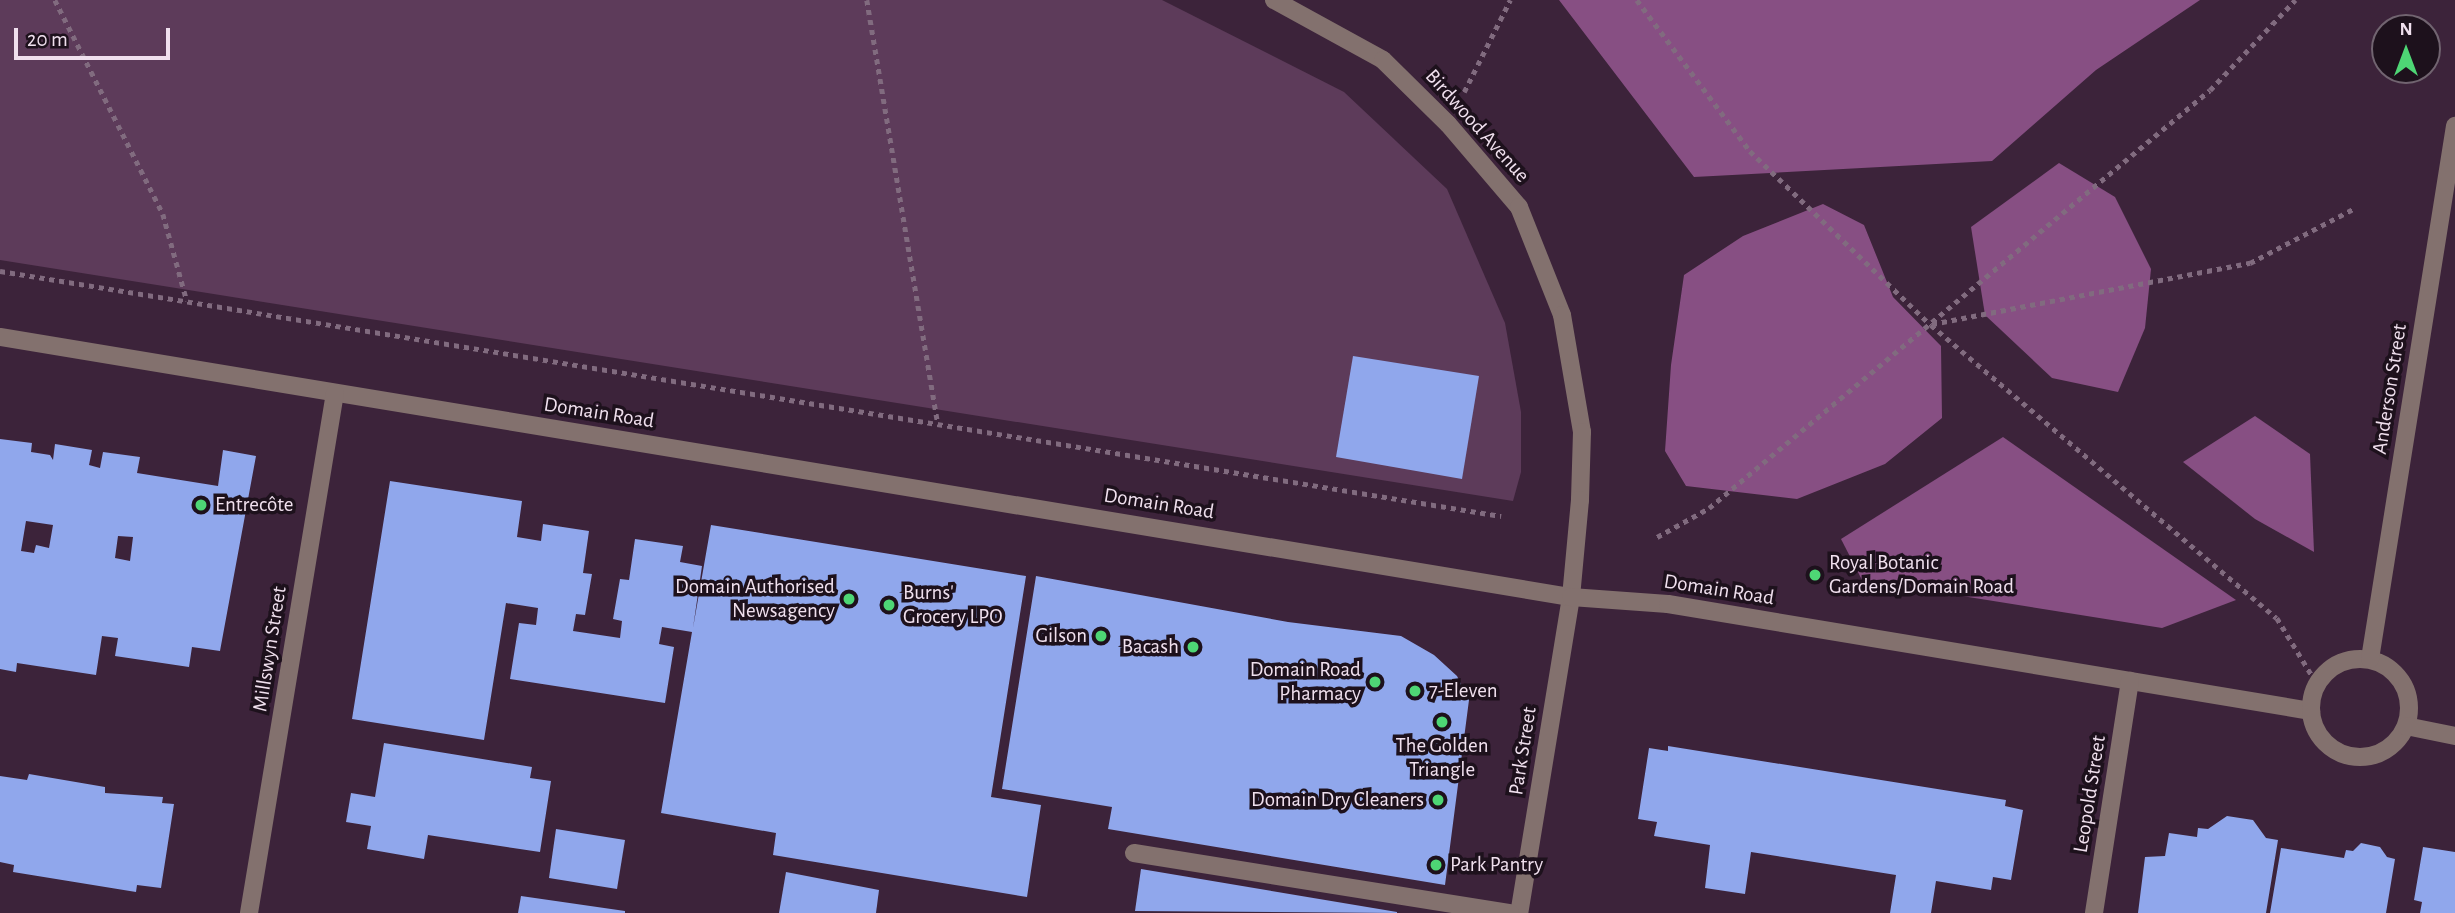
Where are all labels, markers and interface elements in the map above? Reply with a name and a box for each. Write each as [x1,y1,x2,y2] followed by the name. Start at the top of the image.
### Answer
[18,14,173,58] scale bar
[2371,14,2441,84] north arrow
[2399,20,2413,39] text: N
[27,29,68,50] text: 20 m
[1419,64,1535,188] street label: Birdwood Avenue
[2367,322,2413,456] street label: Anderson Street
[542,392,656,434] street label: Domain Road
[1102,483,1216,525] street label: Domain Road
[215,492,293,518] place label: Entrecôte
[193,497,209,513] marker: Entrecôte
[1829,550,2014,600] place label: Royal Botanic Gardens/Domain Road
[1807,567,1823,583] marker: Royal Botanic Gardens/Domain Road
[1662,569,1776,611] street label: Domain Road
[675,574,835,624] place label: Domain Authorised Newsagency
[903,580,1002,630] place label: Burns' Grocery LPO
[248,584,292,714] street label: Millswyn Street
[841,591,857,607] marker: Domain Authorised Newsagency
[881,597,897,613] marker: Burns' Grocery LPO
[1035,623,1087,649] place label: Gilson
[1093,628,1109,644] marker: Gilson
[1122,634,1179,660] place label: Bacash
[1185,639,1201,655] marker: Bacash
[1250,657,1361,707] place label: Domain Road Pharmacy
[1367,674,1383,690] marker: Domain Road Pharmacy
[1429,678,1498,704] place label: 7-Eleven
[1407,683,1423,699] marker: 7-Eleven
[1504,705,1542,797] street label: Park Street
[1434,714,1450,730] marker: The Golden Triangle
[1395,733,1489,783] place label: The Golden Triangle
[2068,734,2112,854] street label: Leopold Street
[1251,787,1424,813] place label: Domain Dry Cleaners
[1430,792,1446,808] marker: Domain Dry Cleaners
[1450,852,1543,878] place label: Park Pantry
[1428,857,1444,873] marker: Park Pantry

